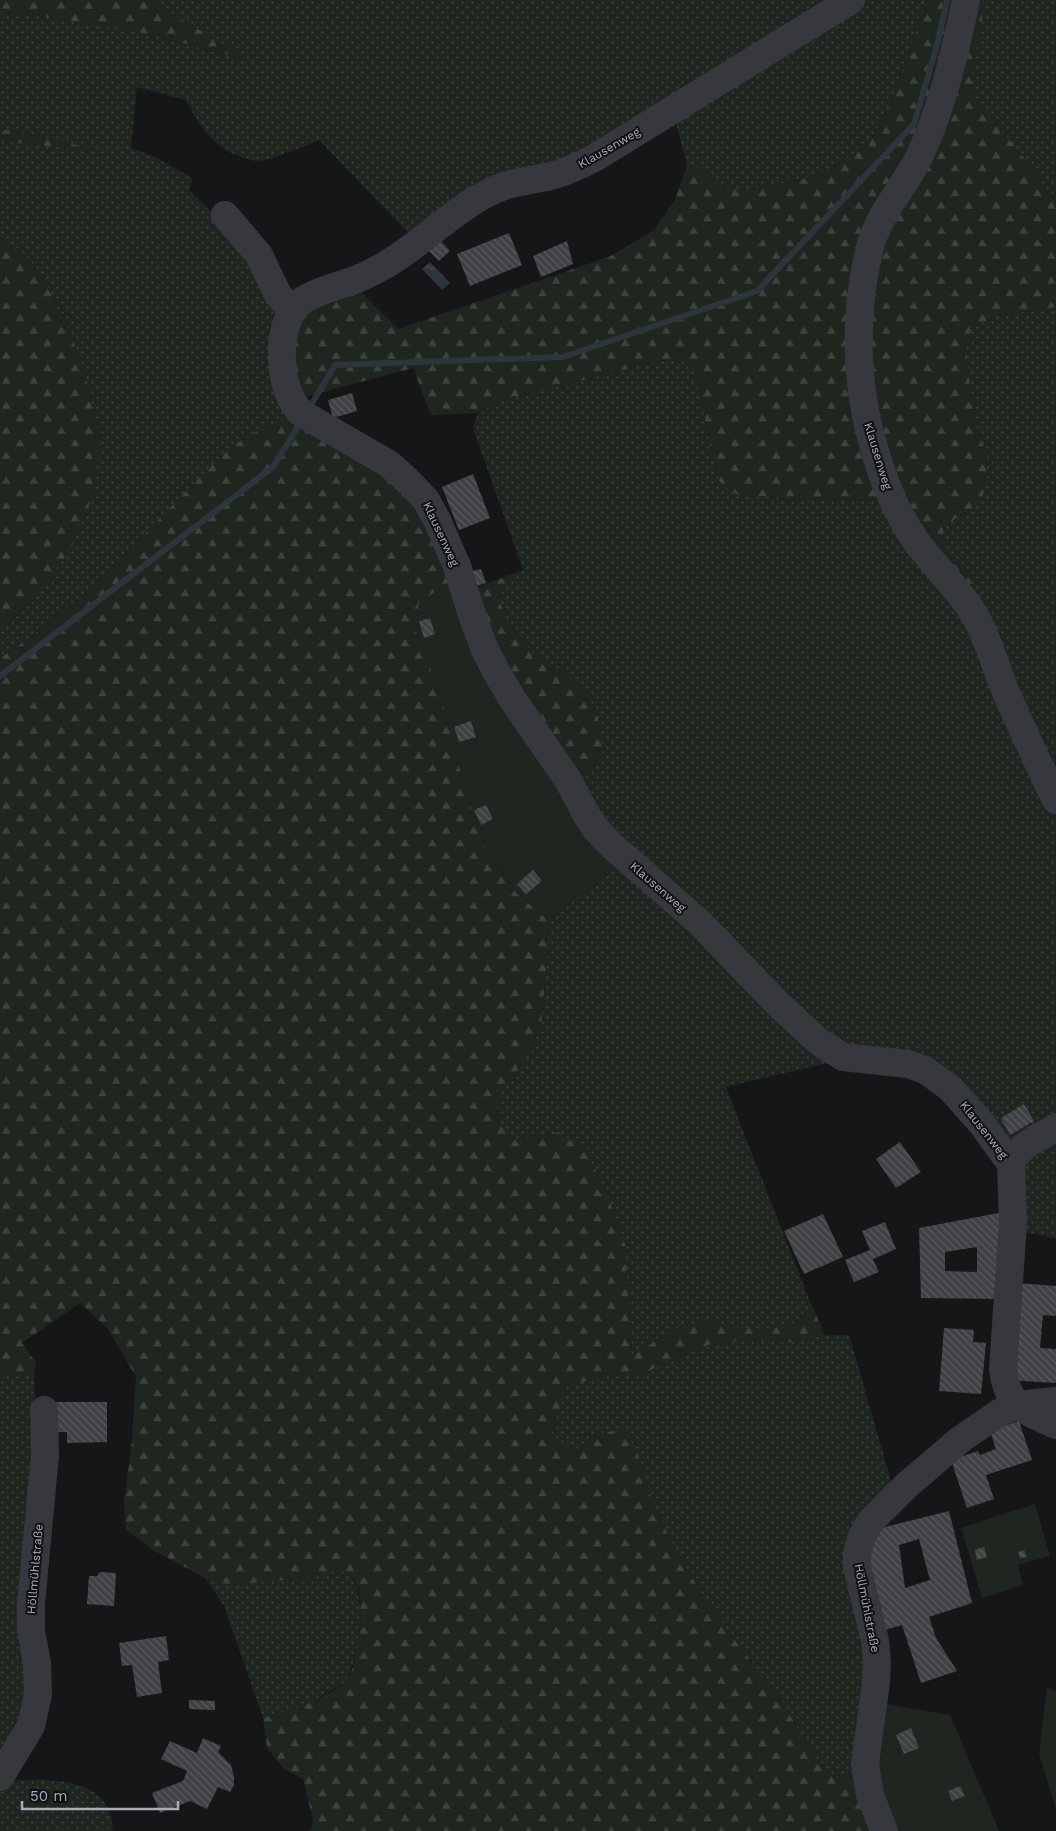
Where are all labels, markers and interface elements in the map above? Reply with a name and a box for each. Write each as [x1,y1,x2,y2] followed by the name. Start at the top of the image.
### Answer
[575,124,643,171] street label: Klausenweg
[861,421,895,492] street label: Klausenweg
[420,500,462,569] street label: Klausenweg
[627,859,689,915] street label: Klausenweg
[957,1098,1011,1162] street label: Klausenweg
[24,1523,46,1615] street label: Höllmühlstraße
[852,1562,883,1654] street label: Höllmühlstraße
[22,1778,179,1810] scale bar
[30,1787,67,1805] text: 50 m

